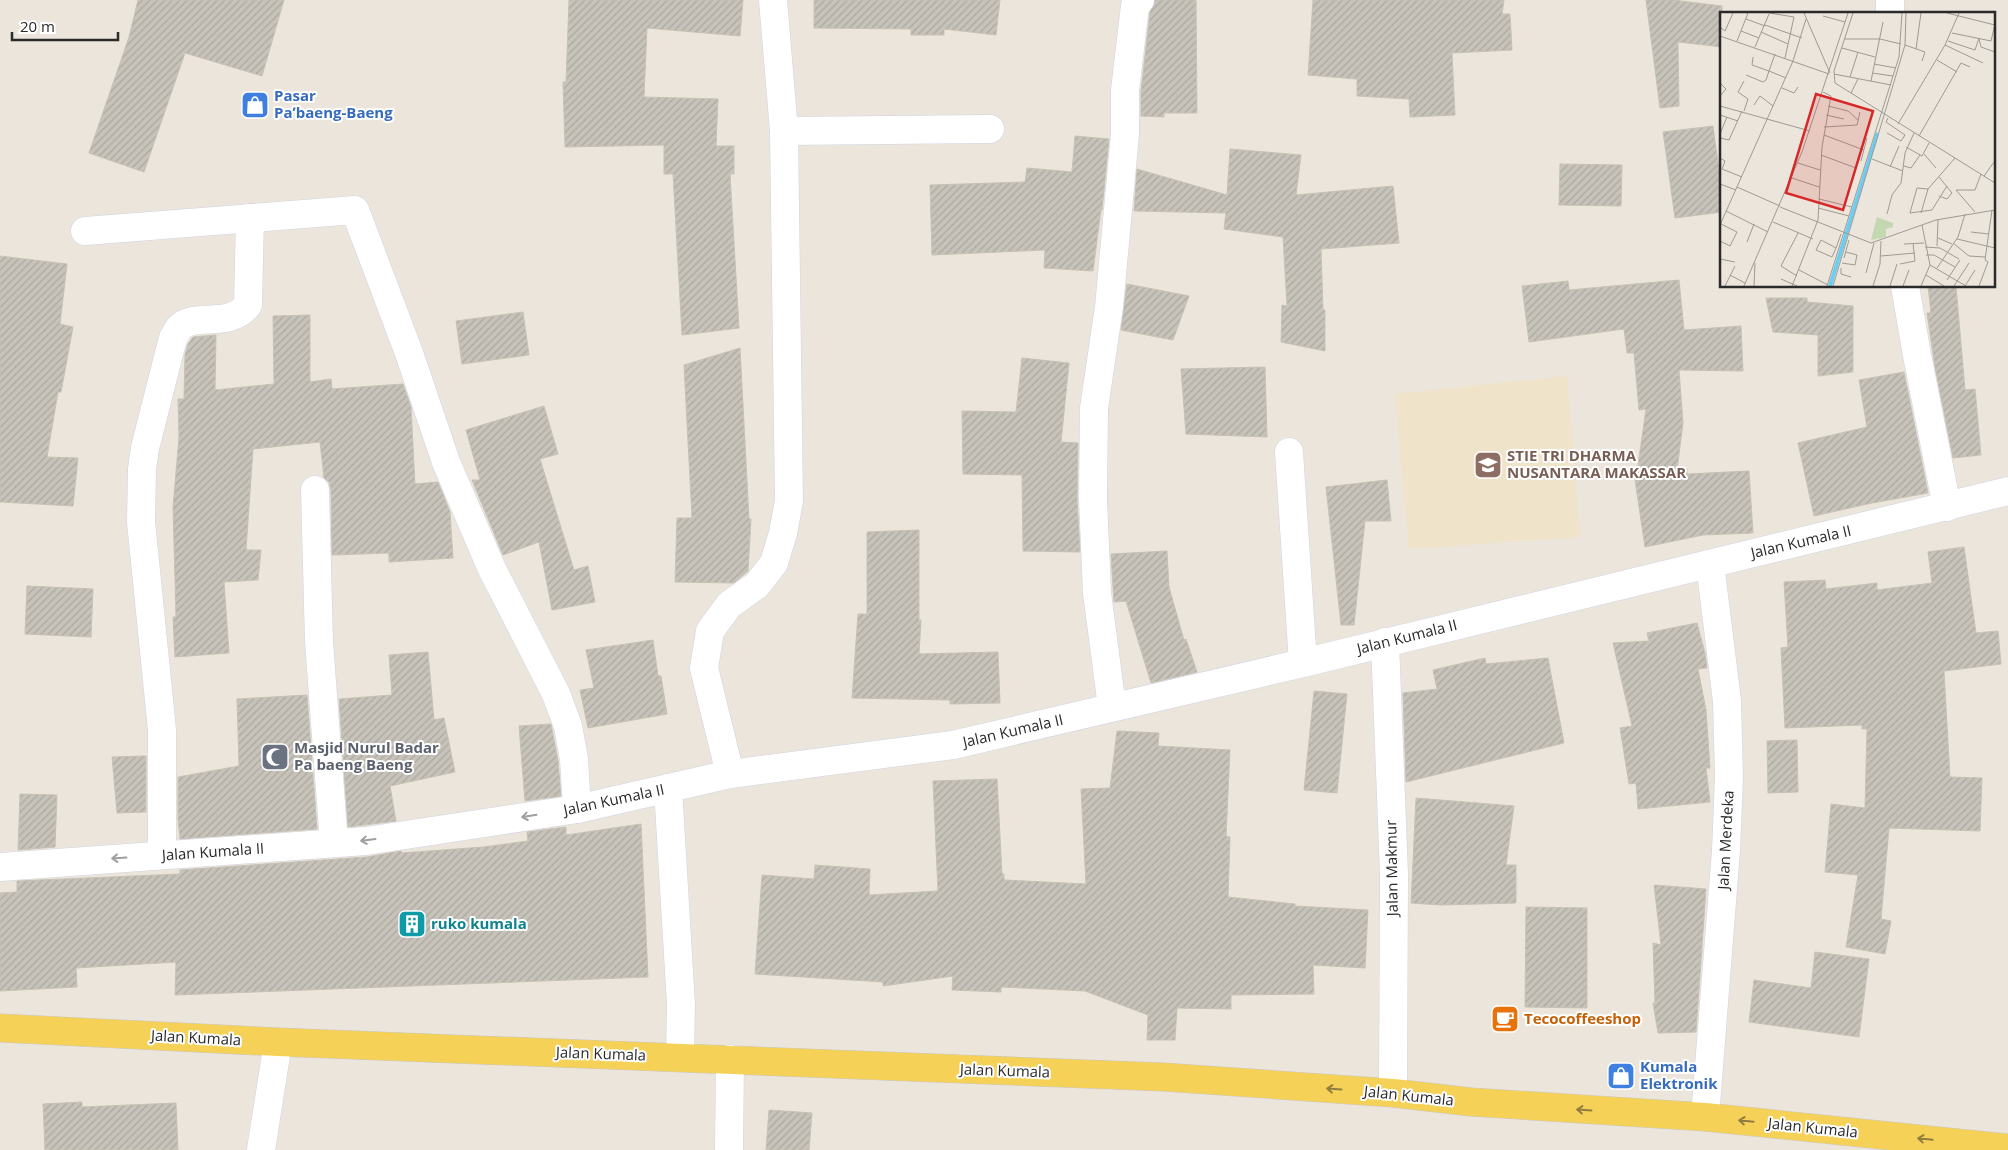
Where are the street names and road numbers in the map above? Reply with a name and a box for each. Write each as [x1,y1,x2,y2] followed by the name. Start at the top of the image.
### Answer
[1747,520,1853,563] street label: Jalan Kumala II
[1353,614,1459,659] street label: Jalan Kumala II
[959,709,1065,752] street label: Jalan Kumala II
[560,779,666,820] street label: Jalan Kumala II
[1712,790,1738,892] street label: Jalan Merdeka
[1380,820,1402,918] street label: Jalan Makmur
[159,837,265,865] street label: Jalan Kumala II
[148,1025,242,1049] street label: Jalan Kumala
[554,1041,647,1065] street label: Jalan Kumala
[958,1058,1051,1082] street label: Jalan Kumala
[1361,1080,1455,1110] street label: Jalan Kumala
[1765,1112,1859,1142] street label: Jalan Kumala

